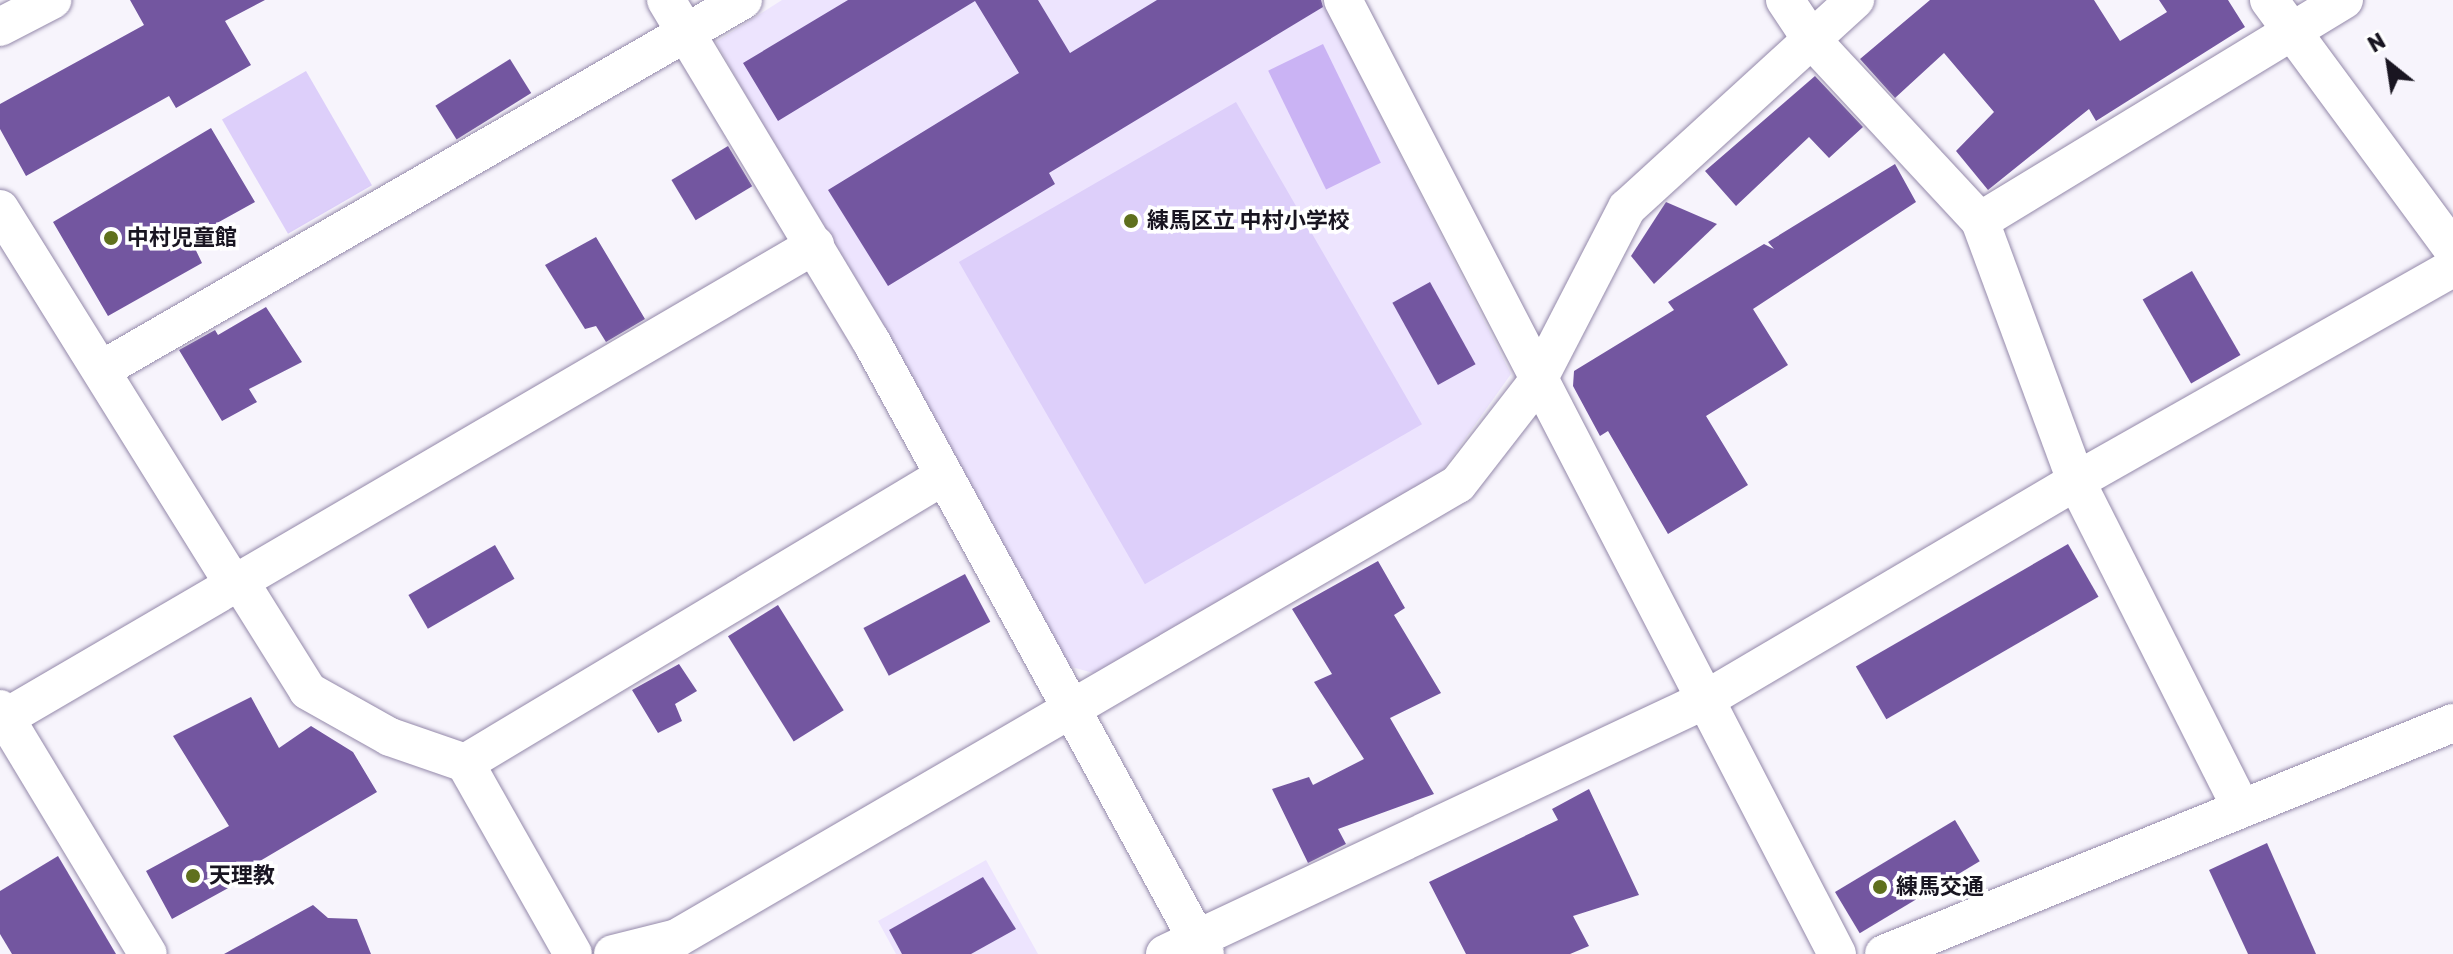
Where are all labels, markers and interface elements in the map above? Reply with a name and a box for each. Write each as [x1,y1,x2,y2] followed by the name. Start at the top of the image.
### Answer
[2349,24,2429,104] north arrow
[2363,27,2390,58] text: N
[1147,208,1350,234] place label: 練馬区立 中村小学校
[1122,212,1140,230] marker: 練馬区立 中村小学校
[127,225,237,251] place label: 中村児童館
[102,229,120,247] marker: 中村児童館
[209,863,275,889] place label: 天理教
[184,867,202,885] marker: 天理教
[1896,874,1984,900] place label: 練馬交通
[1871,878,1889,896] marker: 練馬交通

